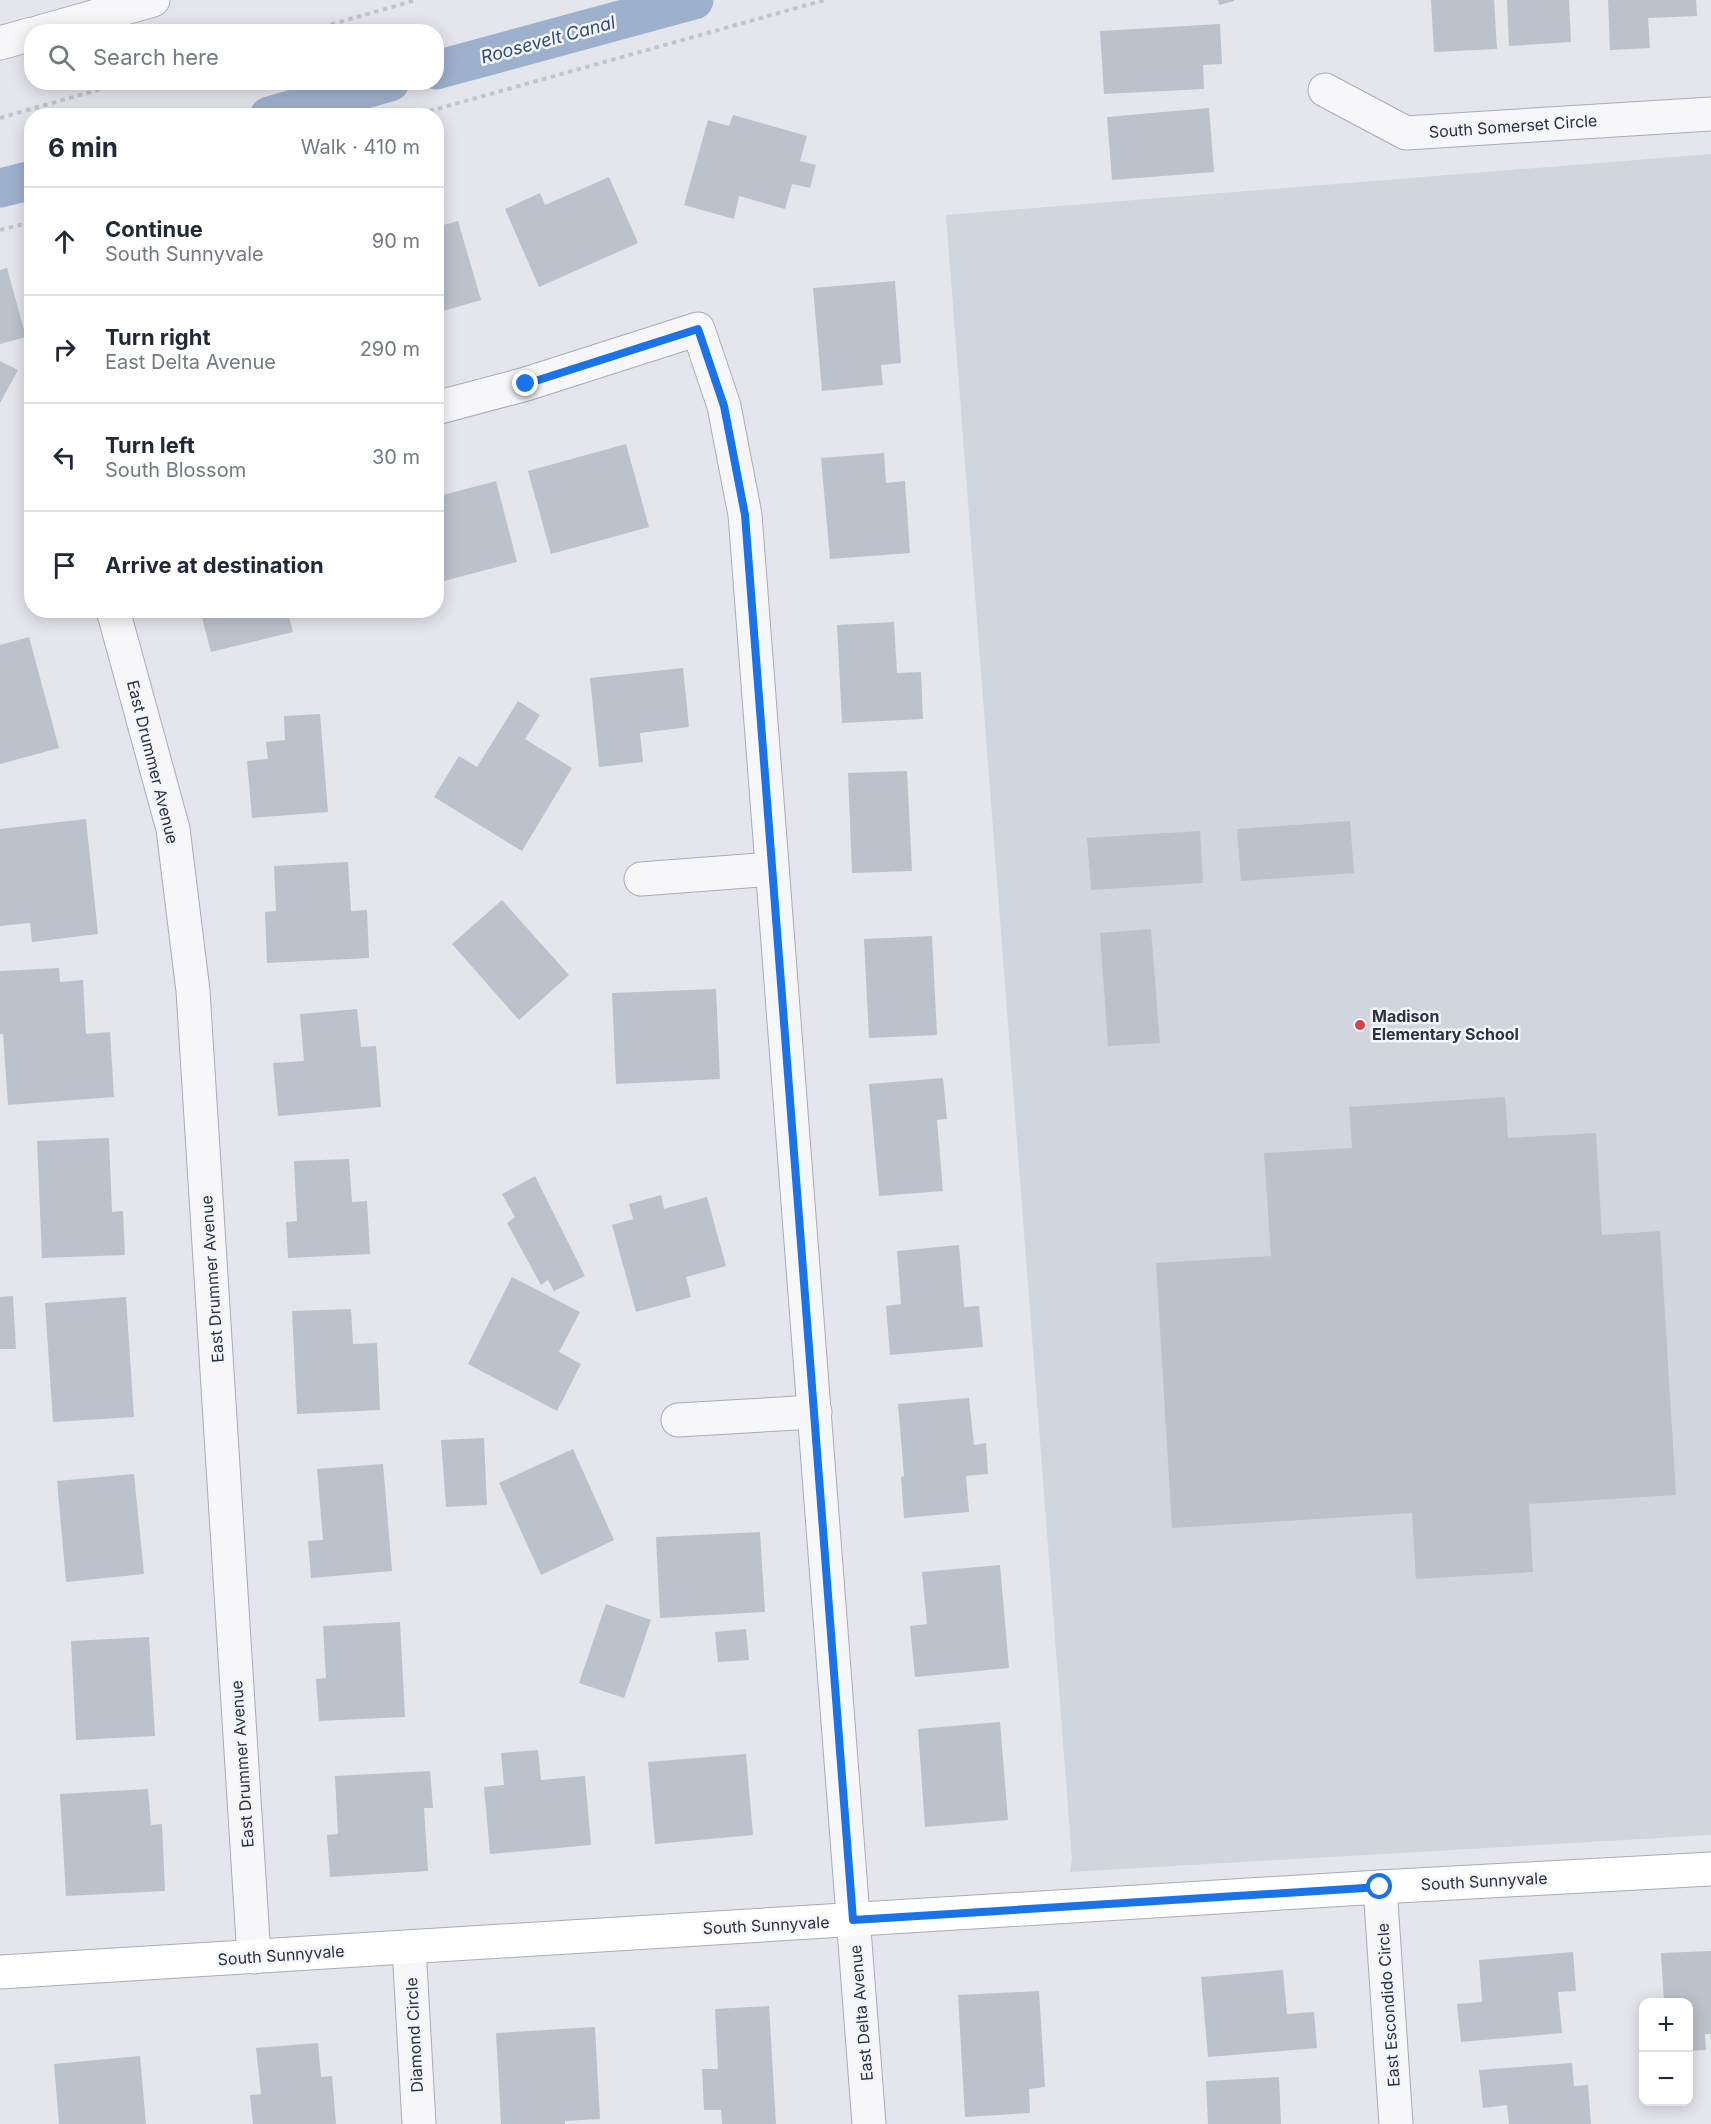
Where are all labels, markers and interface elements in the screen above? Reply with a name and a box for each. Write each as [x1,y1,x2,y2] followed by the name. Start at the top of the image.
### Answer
[478,11,618,68] water label: Roosevelt Canal
[24,24,444,90] search box
[45,41,78,74] icon: search
[93,44,219,70] text: Search here
[1428,110,1598,142] street label: South Somerset Circle
[48,132,118,163] text: 6 min
[301,135,420,159] text: Walk · 410 m
[105,216,203,242] text: Continue
[48,225,81,258] icon: ahead
[372,229,420,253] text: 90 m
[105,242,264,266] text: South Sunnyvale
[105,324,211,350] text: Turn right
[48,333,81,366] icon: right
[360,337,420,361] text: 290 m
[105,350,276,374] text: East Delta Avenue
[512,370,538,396] route end
[105,432,195,458] text: Turn left
[48,441,81,474] icon: left
[372,445,420,469] text: 30 m
[105,458,246,482] text: South Blossom
[48,549,81,582] icon: arrive
[105,552,324,578] text: Arrive at destination
[123,678,183,846] street label: East Drummer Avenue
[1372,1006,1519,1044] place label: Madison Elementary School
[1353,1018,1367,1032] marker: Madison Elementary School
[196,1195,228,1363] street label: East Drummer Avenue
[226,1680,258,1848] street label: East Drummer Avenue
[1420,1868,1548,1894] street label: South Sunnyvale
[1366,1873,1392,1899] route start
[702,1912,830,1938] street label: South Sunnyvale
[1372,1922,1404,2088] street label: East Escondido Circle
[217,1941,345,1969] street label: South Sunnyvale
[845,1944,877,2082] street label: East Delta Avenue
[401,1977,427,2093] street label: Diamond Circle
[1639,1998,1693,2106] map controls
[1639,1998,1693,2052] button: +
[1639,2052,1693,2106] button: −

